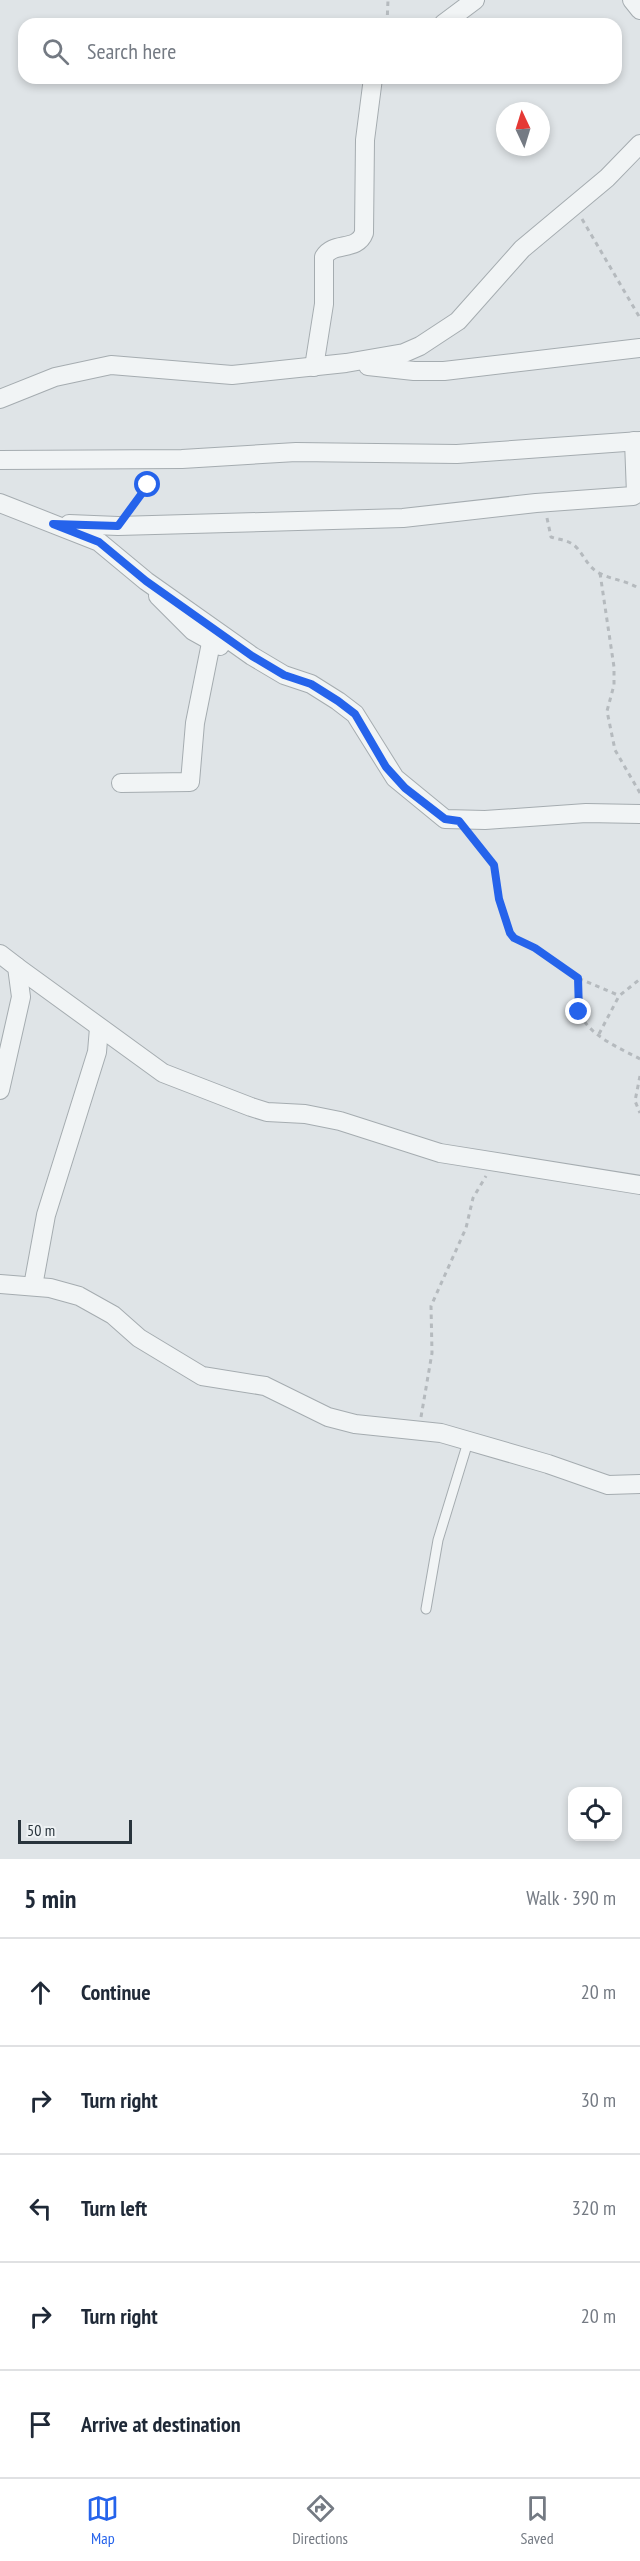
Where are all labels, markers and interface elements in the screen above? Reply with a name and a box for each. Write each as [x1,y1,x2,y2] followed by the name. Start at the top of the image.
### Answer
[18,18,622,84] search box
[39,35,72,68] icon: search
[87,37,176,65] text: Search here
[496,102,550,156] north arrow
[134,471,160,497] route start
[565,998,591,1024] route end
[568,1787,622,1841] map controls
[568,1787,622,1841] button: locate
[18,1817,132,1844] scale bar
[27,1820,55,1840] text: 50 m
[24,1882,77,1915] text: 5 min
[526,1885,616,1911] text: Walk · 390 m
[24,1976,57,2009] icon: ahead
[81,1978,151,2006] text: Continue
[581,1979,616,2005] text: 20 m
[24,2084,57,2117] icon: right
[81,2086,158,2114] text: Turn right
[581,2087,616,2113] text: 30 m
[24,2192,57,2225] icon: left
[81,2194,147,2222] text: Turn left
[572,2195,616,2221] text: 320 m
[24,2300,57,2333] icon: right
[81,2302,158,2330] text: Turn right
[581,2303,616,2329] text: 20 m
[24,2408,57,2441] icon: arrive
[81,2410,241,2438] text: Arrive at destination
[86,2492,119,2548] tab: Map
[292,2492,348,2548] tab: Directions
[521,2492,554,2548] tab: Saved

